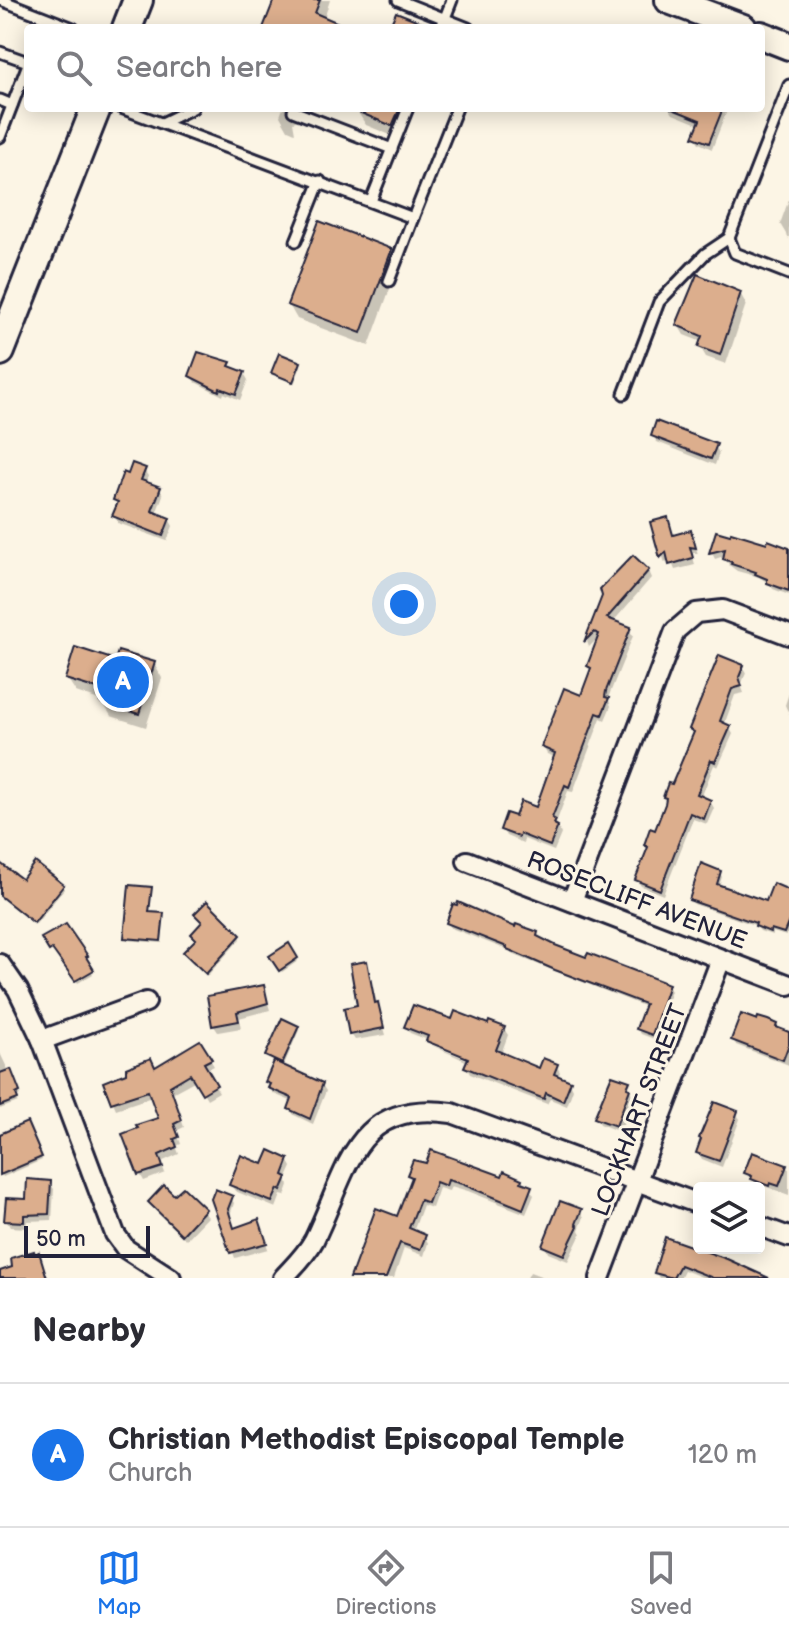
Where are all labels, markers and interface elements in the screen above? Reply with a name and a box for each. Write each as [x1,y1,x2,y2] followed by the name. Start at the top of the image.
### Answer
[24,24,765,112] search box
[52,46,96,90] icon: search
[116,50,282,86] text: Search here
[384,584,424,624] your location
[97,652,149,712] pin: A
[523,845,751,956] street label: ROSECLIFF AVENUE
[586,999,694,1220] street label: LOCKHART STREET
[693,1182,765,1254] map controls
[693,1182,765,1254] button: layers
[24,1222,150,1258] scale bar
[36,1226,86,1253] text: 50 m
[32,1310,146,1351] text: Nearby
[108,1422,625,1458] text: Christian Methodist Episcopal Temple
[50,1440,66,1471] text: A
[688,1440,757,1471] text: 120 m
[108,1458,192,1489] text: Church
[97,1546,141,1621] tab: Map
[335,1546,436,1621] tab: Directions
[630,1546,692,1621] tab: Saved

